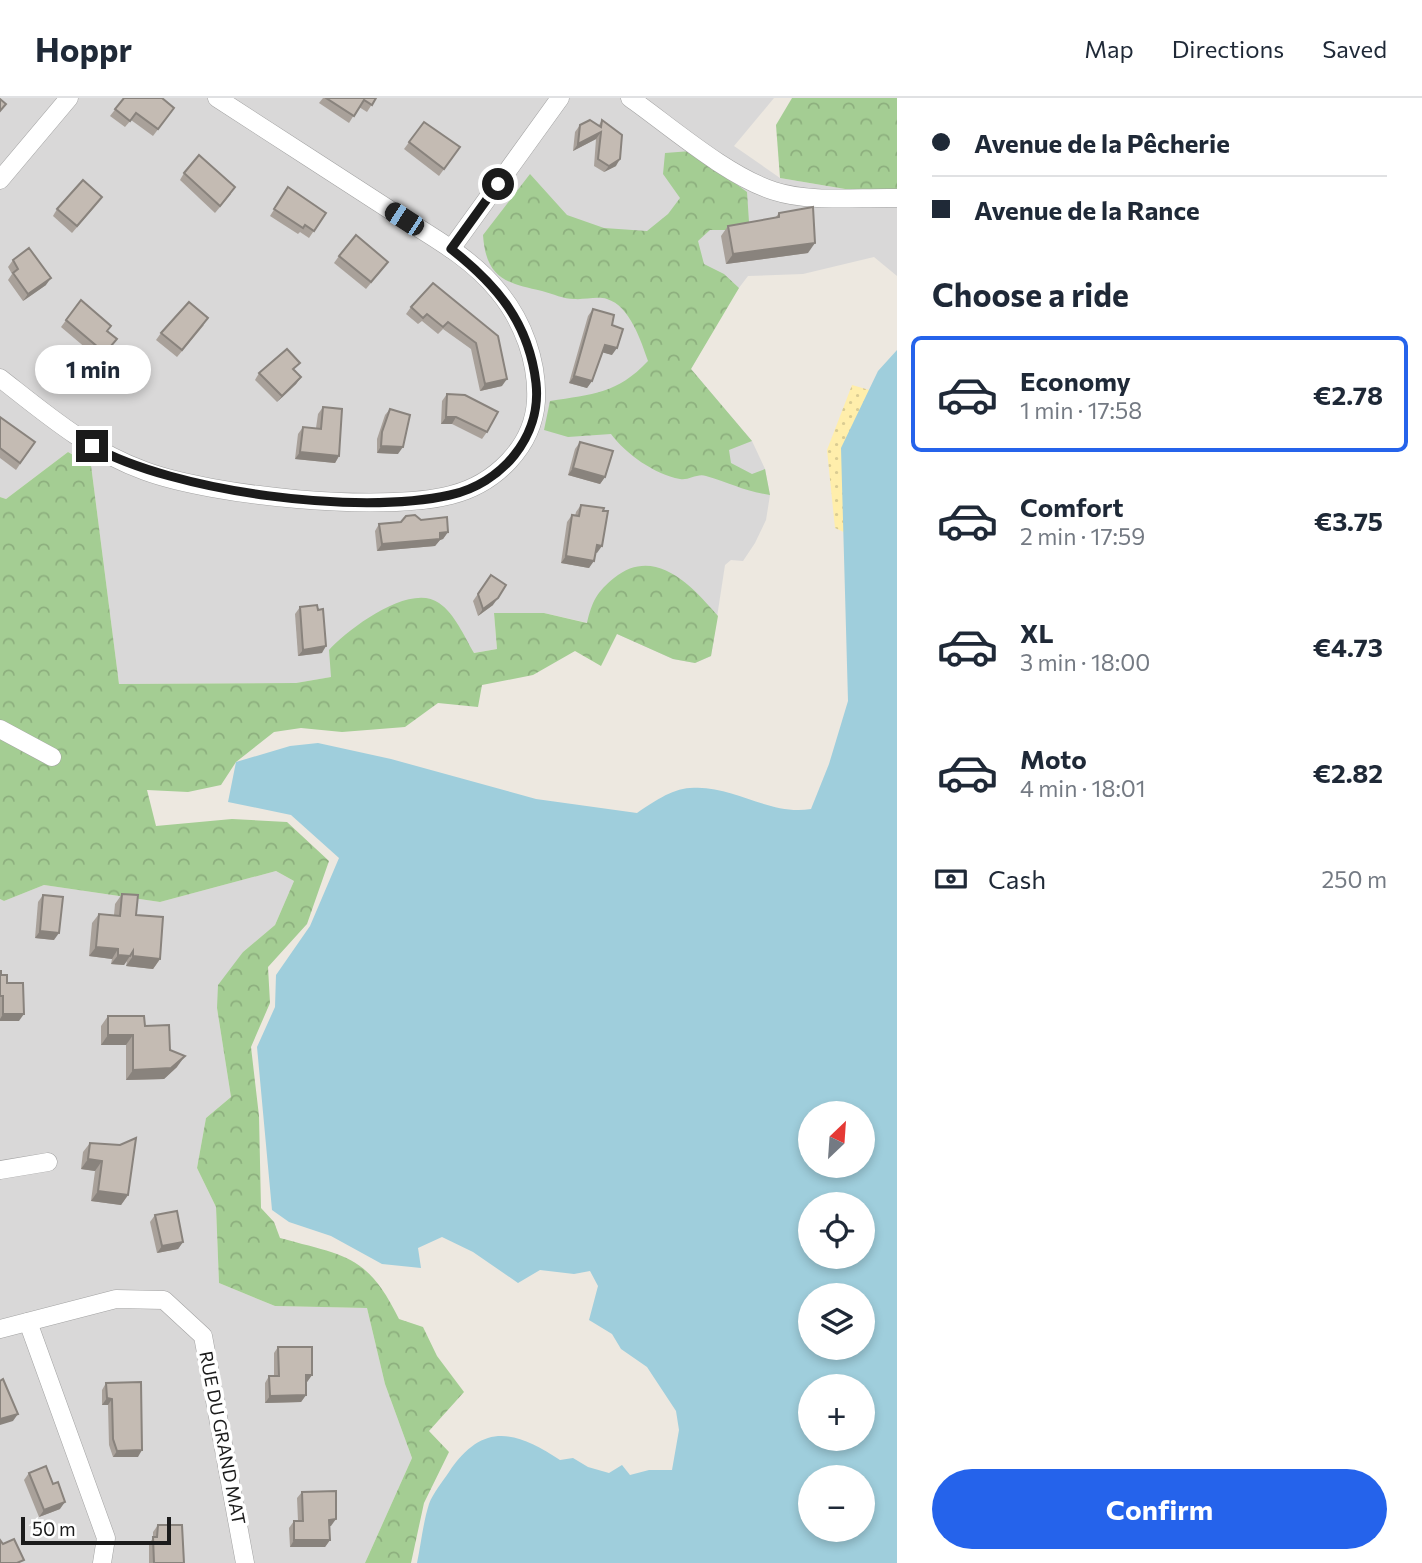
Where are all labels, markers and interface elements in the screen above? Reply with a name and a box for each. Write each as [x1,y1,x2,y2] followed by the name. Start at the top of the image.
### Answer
[35,28,132,69] text: Hoppr
[1084,34,1134,63] text: Map
[1172,34,1284,63] text: Directions
[1322,34,1387,63] text: Saved
[974,127,1230,158] text: Avenue de la Pêcherie
[482,168,514,200] route start
[974,194,1200,225] text: Avenue de la Rance
[381,199,428,239] car
[932,274,1129,314] text: Choose a ride
[34,344,150,394] callout: 1 min
[66,355,120,383] text: 1 min
[936,363,999,426] icon: car
[1020,365,1131,396] text: Economy
[1313,379,1383,410] text: €2.78
[1020,396,1142,424] text: 1 min · 17:58
[76,430,108,462] route end
[936,489,999,552] icon: car
[1020,491,1123,522] text: Comfort
[1314,505,1383,536] text: €3.75
[1020,522,1145,550] text: 2 min · 17:59
[936,615,999,678] icon: car
[1020,617,1054,648] text: XL
[1313,631,1383,662] text: €4.73
[1020,648,1150,676] text: 3 min · 18:00
[936,741,999,804] icon: car
[1020,743,1087,774] text: Moto
[1313,757,1383,788] text: €2.82
[1020,774,1146,802] text: 4 min · 18:01
[932,860,970,898] icon: cash
[988,863,1046,894] text: Cash
[1322,865,1387,893] text: 250 m
[798,1101,875,1178] north arrow
[798,1101,875,1542] map controls
[798,1192,875,1269] button: locate
[798,1283,875,1360] button: layers
[195,1349,251,1526] street label: RUE DU GRAND MAT
[798,1374,875,1451] button: +
[798,1465,875,1542] button: −
[932,1469,1387,1549] button: Confirm
[21,1514,172,1546] scale bar
[32,1517,76,1540] text: 50 m

